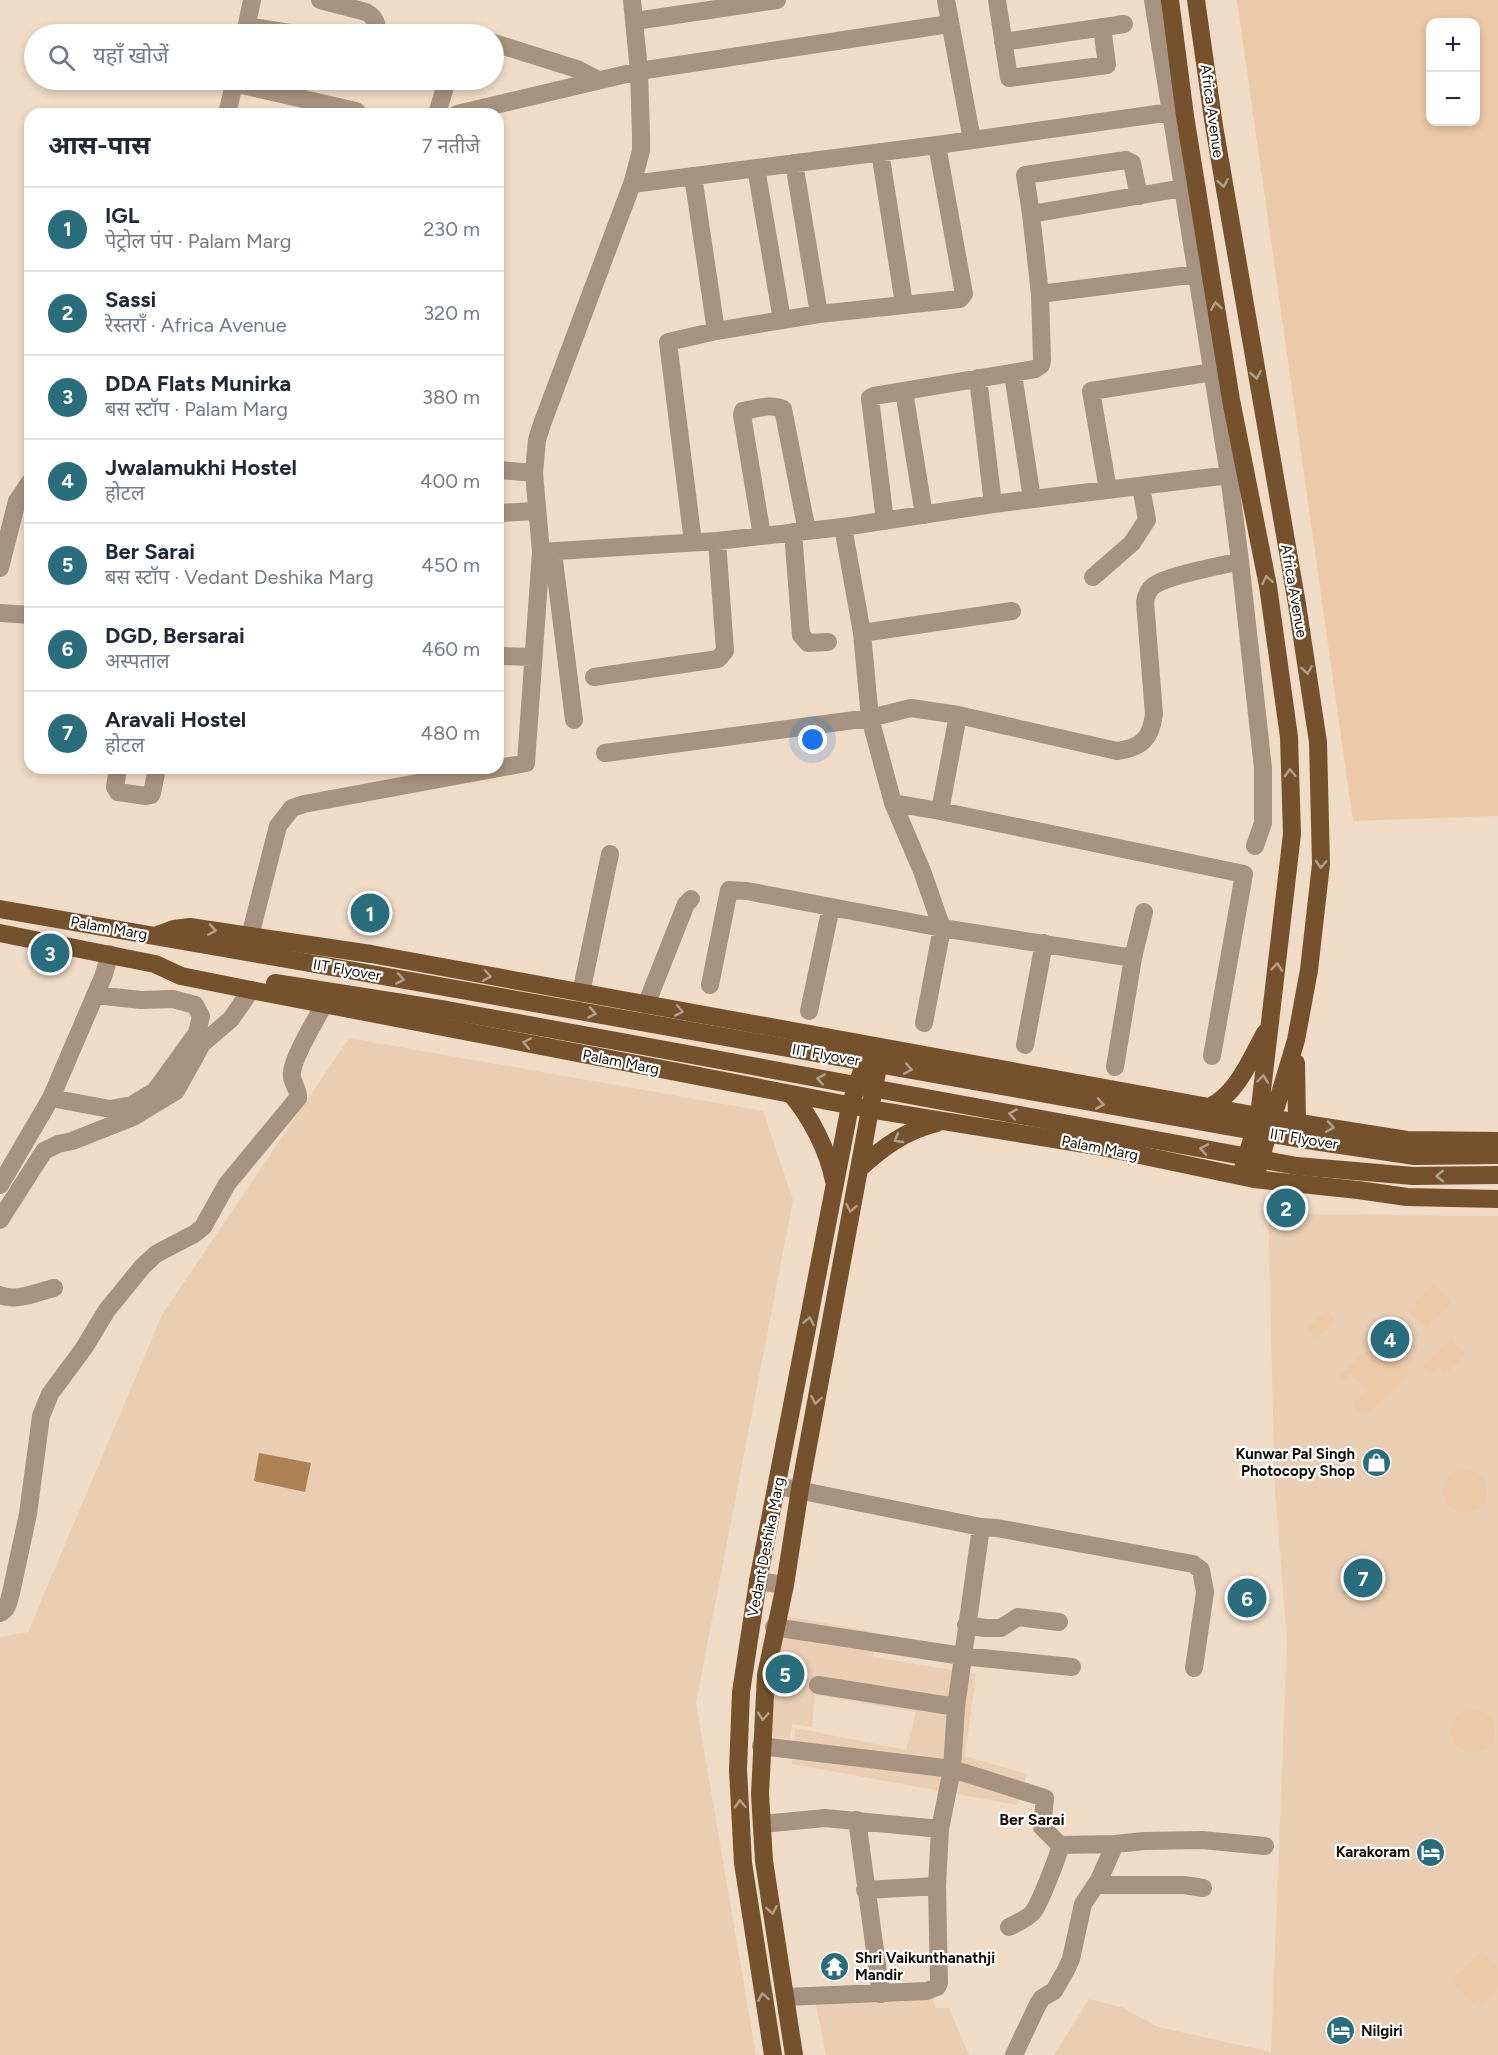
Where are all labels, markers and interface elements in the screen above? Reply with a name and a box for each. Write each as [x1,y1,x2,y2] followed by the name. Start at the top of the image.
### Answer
[1426,18,1480,126] map controls
[1426,18,1480,72] button: +
[24,24,504,90] search box
[45,41,78,74] icon: search
[93,42,169,69] text: यहाँ खोजें
[1197,63,1227,159] street label: Africa Avenue
[1426,72,1480,126] button: −
[48,129,150,161] text: आस-पास
[422,134,480,158] text: 7 नतीजे
[1216,177,1229,187] one-way arrow
[105,202,140,229] text: IGL
[63,217,72,241] text: 1
[423,217,480,241] text: 230 m
[105,229,292,253] text: पेट्रोल पंप · Palam Marg
[105,286,156,313] text: Sassi
[62,301,73,325] text: 2
[423,301,480,325] text: 320 m
[1210,301,1222,310] one-way arrow
[105,313,287,337] text: रेस्तराँ · Africa Avenue
[1249,369,1262,379] one-way arrow
[105,370,291,397] text: DDA Flats Munirka
[62,385,73,409] text: 3
[422,385,480,409] text: 380 m
[105,397,288,421] text: बस स्टॉप · Palam Marg
[105,454,297,481] text: Jwalamukhi Hostel
[61,469,74,493] text: 4
[420,469,480,493] text: 400 m
[105,481,144,505] text: होटल
[105,538,195,565] text: Ber Sarai
[1277,543,1311,639] street label: Africa Avenue
[62,553,73,577] text: 5
[421,553,480,577] text: 450 m
[105,565,374,589] text: बस स्टॉप · Vedant Deshika Marg
[1261,575,1274,585] one-way arrow
[105,622,245,649] text: DGD, Bersarai
[62,637,73,661] text: 6
[421,637,480,661] text: 460 m
[105,649,170,673] text: अस्पताल
[1300,665,1313,675] one-way arrow
[105,706,246,733] text: Aravali Hostel
[62,721,73,745] text: 7
[421,721,480,745] text: 480 m
[798,725,827,754] your location
[105,733,144,757] text: होटल
[1284,769,1297,778] one-way arrow
[1314,860,1327,869] one-way arrow
[350,890,389,936] pin: 1
[69,912,149,944] street label: Palam Marg
[207,924,216,936] one-way arrow
[31,930,70,976] pin: 3
[312,955,382,985] street label: IIT Flyover
[1270,963,1282,972] one-way arrow
[482,969,492,982] one-way arrow
[395,972,405,985] one-way arrow
[673,1004,683,1017] one-way arrow
[587,1006,597,1019] one-way arrow
[522,1037,532,1050] one-way arrow
[791,1040,861,1070] street label: IIT Flyover
[581,1046,661,1078] street label: Palam Marg
[904,1063,913,1075] one-way arrow
[816,1073,826,1086] one-way arrow
[1256,1075,1269,1084] one-way arrow
[1095,1097,1105,1110] one-way arrow
[1008,1108,1018,1121] one-way arrow
[1325,1121,1334,1133] one-way arrow
[1269,1125,1339,1153] street label: IIT Flyover
[894,1131,904,1143] one-way arrow
[1060,1132,1140,1164] street label: Palam Marg
[1200,1143,1210,1156] one-way arrow
[1435,1170,1444,1182] one-way arrow
[1266,1186,1306,1230] pin: 2
[845,1203,858,1213] one-way arrow
[1370,1316,1410,1362] pin: 4
[802,1317,815,1327] one-way arrow
[810,1395,823,1405] one-way arrow
[1235,1445,1355,1480] place label: Kunwar Pal Singh Photocopy Shop
[1360,1447,1392,1479] shop icon: Kunwar Pal Singh Photocopy Shop
[744,1475,788,1619] street label: Vedant Deshika Marg
[1344,1556,1382,1600] pin: 7
[1228,1576,1266,1620] pin: 6
[766,1652,804,1696] pin: 5
[756,1712,769,1721] one-way arrow
[733,1799,746,1808] one-way arrow
[999,1810,1065,1829] district label: Ber Sarai
[1415,1836,1447,1868] hotel icon: Karakoram
[1336,1843,1410,1861] place label: Karakoram
[765,1905,778,1915] one-way arrow
[855,1949,995,1984] place label: Shri Vaikunthanathji Mandir
[818,1951,850,1983] temple icon: Shri Vaikunthanathji Mandir
[757,1993,770,2003] one-way arrow
[1324,2015,1356,2047] hotel icon: Nilgiri
[1361,2022,1403,2040] place label: Nilgiri

